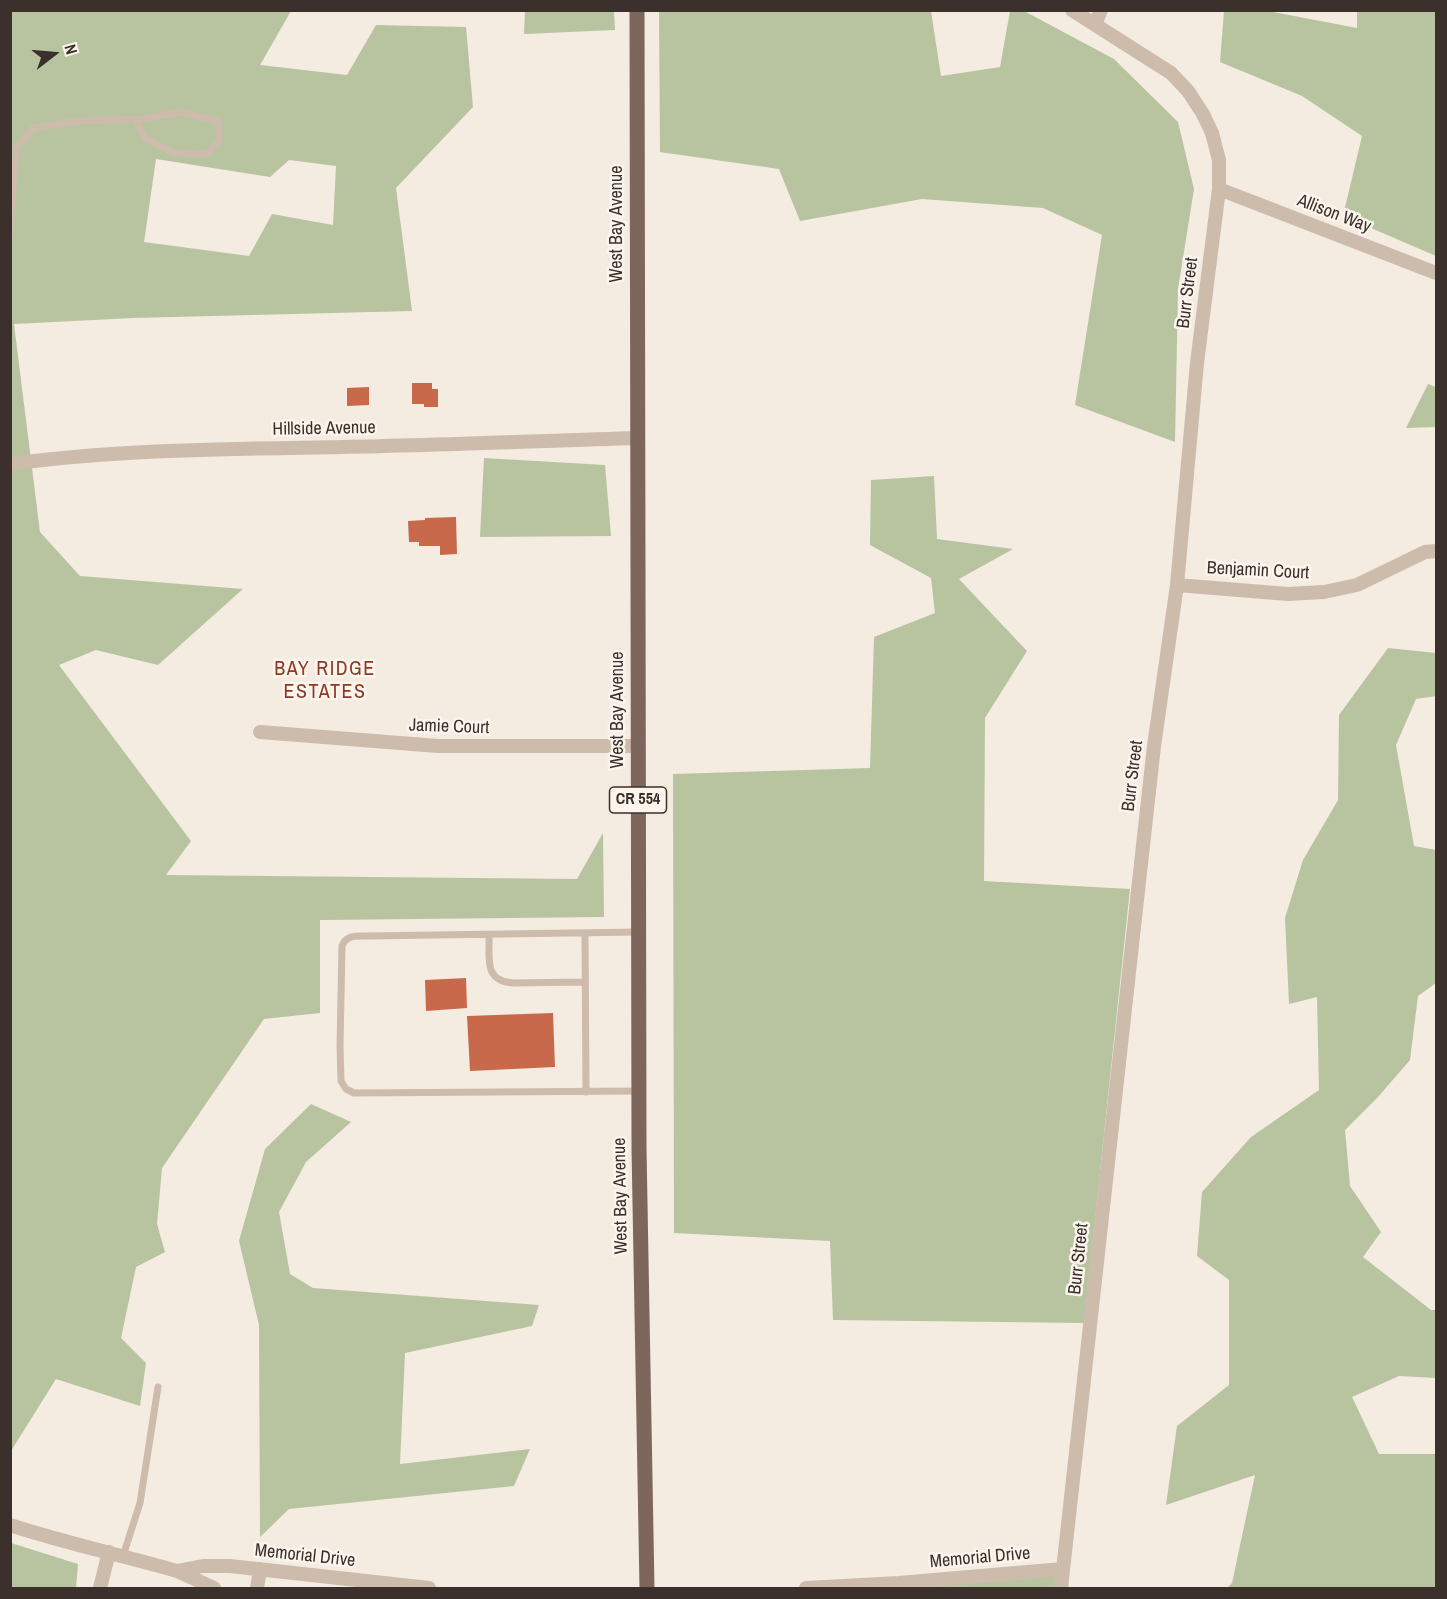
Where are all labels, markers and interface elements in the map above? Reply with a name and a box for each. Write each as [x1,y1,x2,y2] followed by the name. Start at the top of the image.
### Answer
[24,24,84,84] north arrow
[59,41,83,57] text: N
[606,166,628,282] street label: West Bay Avenue
[1294,190,1374,238] street label: Allison Way
[1173,256,1203,330] street label: Burr Street
[272,417,376,441] street label: Hillside Avenue
[1206,558,1310,584] street label: Benjamin Court
[607,652,629,768] street label: West Bay Avenue
[274,658,376,705] district label: BAY RIDGE ESTATES
[408,715,490,739] street label: Jamie Court
[1118,739,1148,813] street label: Burr Street
[610,787,666,813] road number: CR 554
[609,1137,633,1255] street label: West Bay Avenue
[1065,1222,1093,1296] street label: Burr Street
[254,1540,356,1572] street label: Memorial Drive
[929,1543,1031,1573] street label: Memorial Drive

